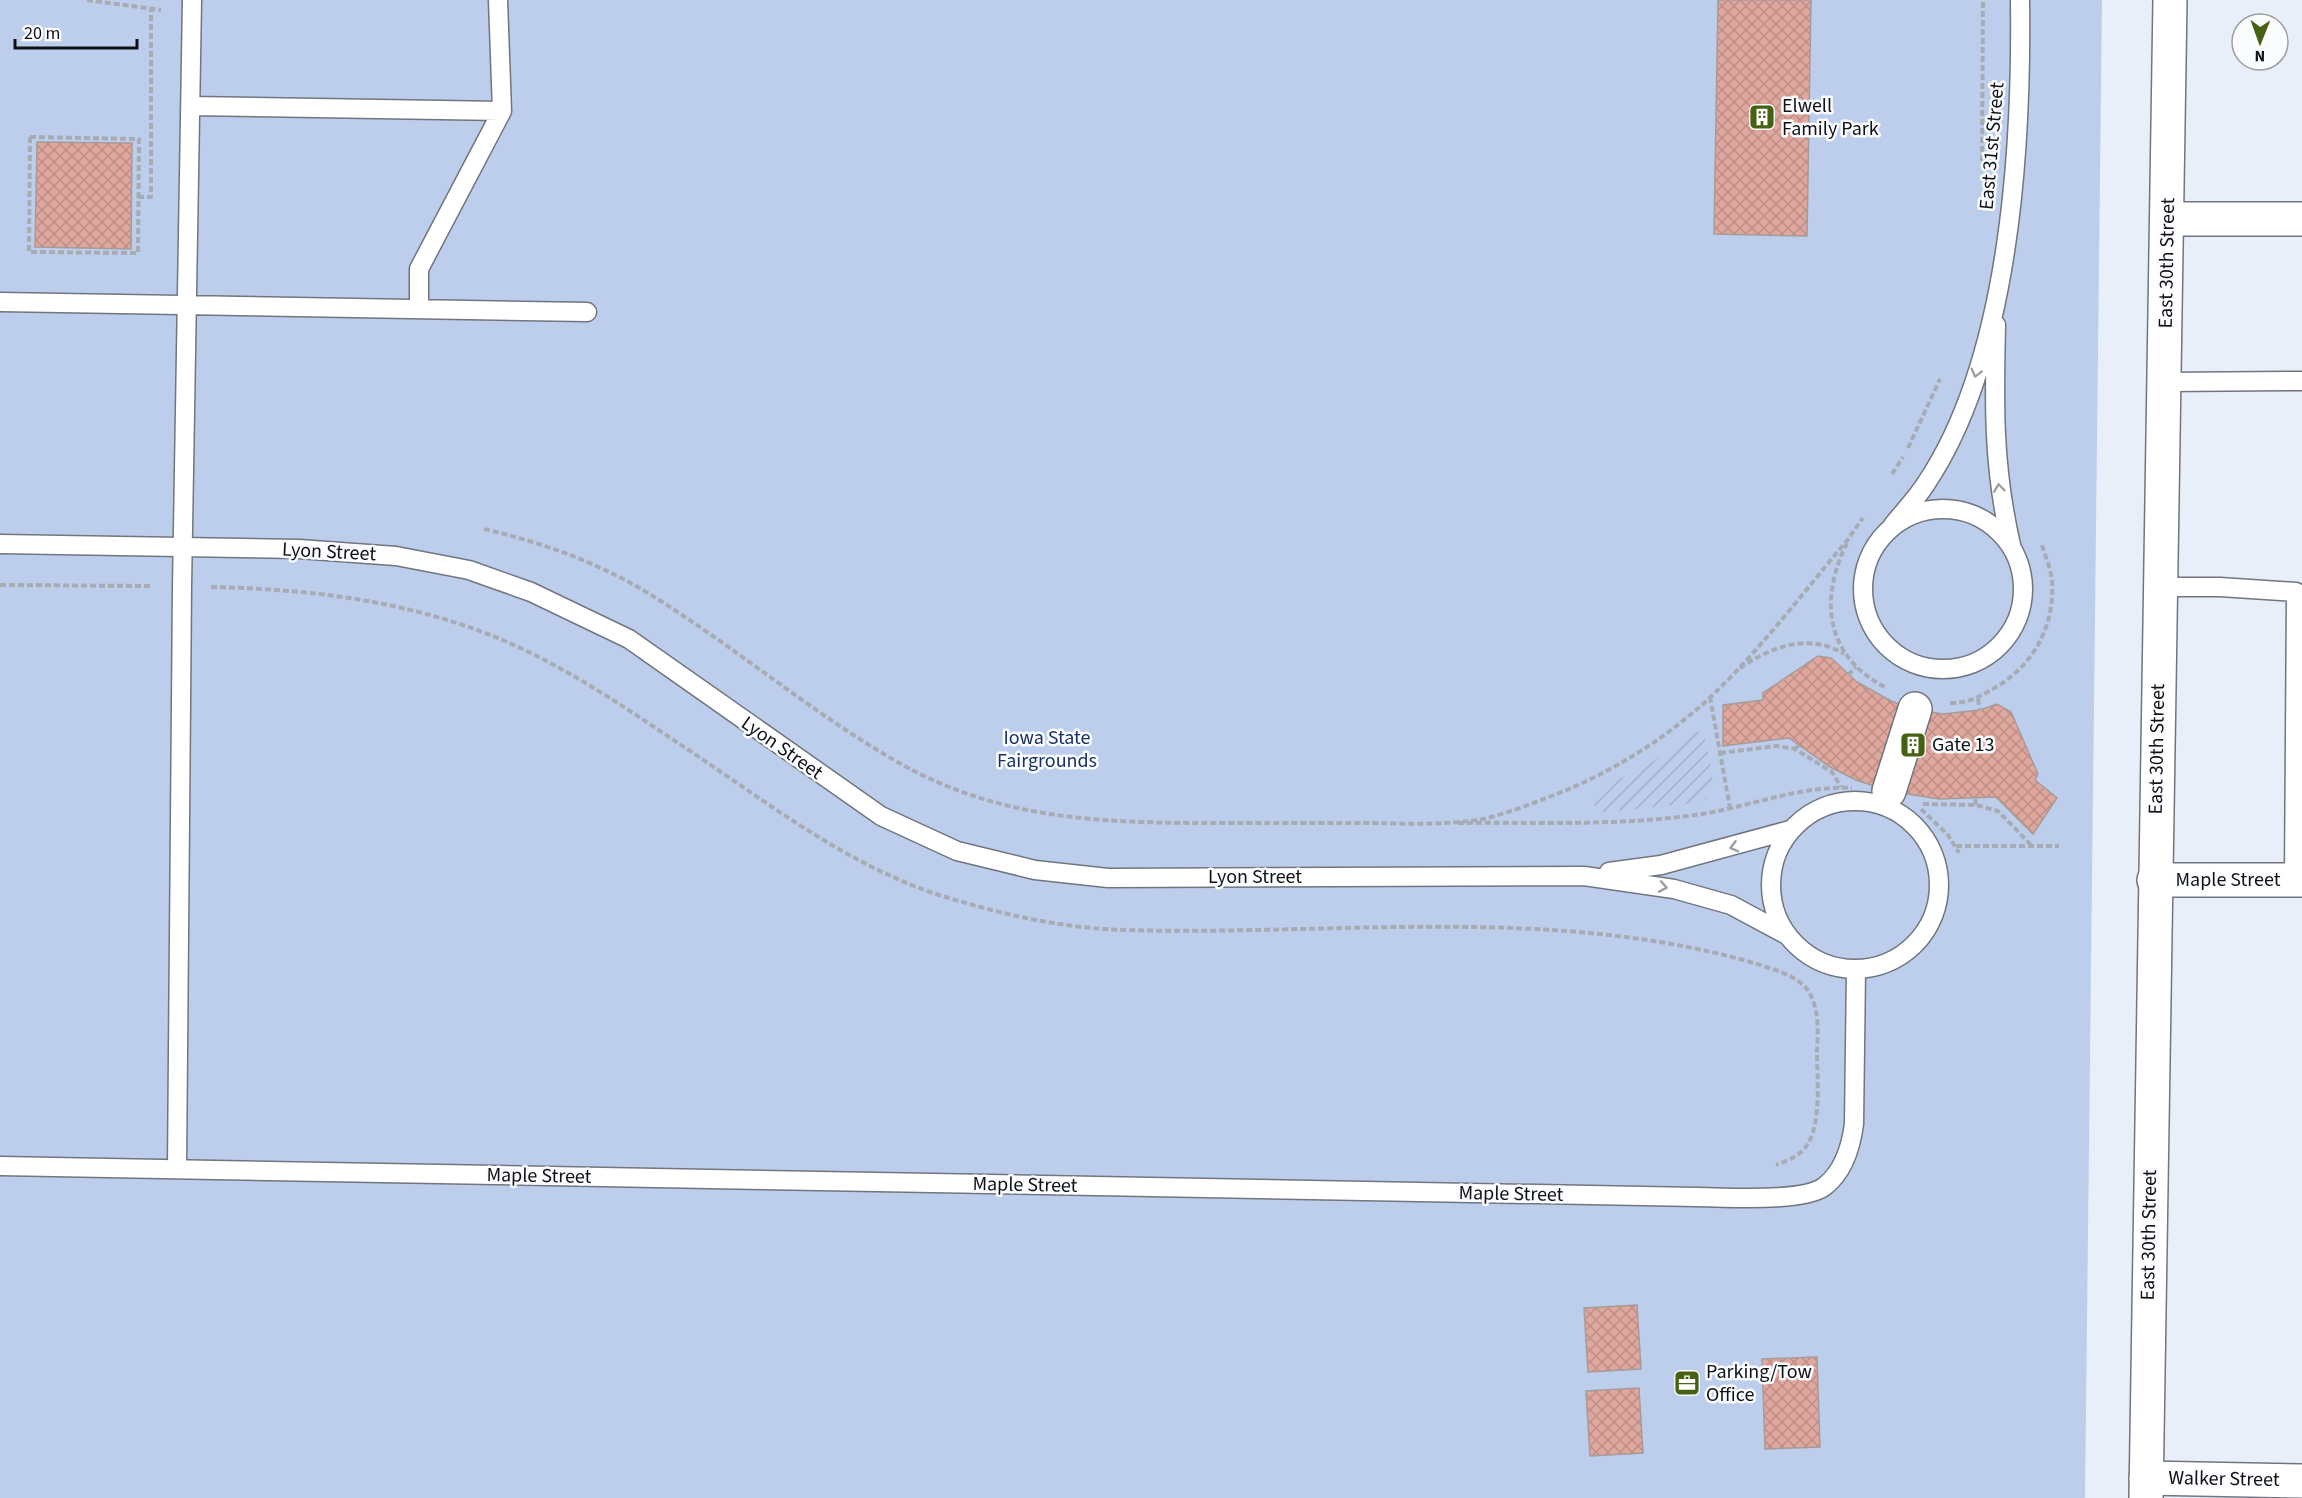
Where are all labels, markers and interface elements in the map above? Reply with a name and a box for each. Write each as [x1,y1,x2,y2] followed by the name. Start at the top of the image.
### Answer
[15,12,136,50] scale bar
[2230,12,2290,72] north arrow
[24,21,60,46] text: 20 m
[2254,45,2265,67] text: N
[1972,81,2012,211] street label: East 31st Street
[1782,92,1879,143] place label: Elwell Family Park
[1747,102,1777,132] building icon: Elwell Family Park
[2152,197,2182,329] street label: East 30th Street
[1971,367,1983,377] one-way arrow
[1993,483,2006,493] one-way arrow
[281,536,377,568] street label: Lyon Street
[2142,683,2172,815] street label: East 30th Street
[735,710,829,787] street label: Lyon Street
[997,724,1097,775] park label: Iowa State Fairgrounds
[1898,730,1928,760] building icon: Gate 13
[1932,731,1994,759] place label: Gate 13
[1729,839,1739,852] one-way arrow
[1208,863,1302,891] street label: Lyon Street
[2176,866,2281,894] street label: Maple Street
[1657,880,1667,893] one-way arrow
[486,1161,592,1191] street label: Maple Street
[2134,1169,2164,1301] street label: East 30th Street
[972,1170,1078,1200] street label: Maple Street
[1458,1179,1564,1209] street label: Maple Street
[1706,1358,1812,1409] place label: Parking/Tow Office
[1672,1368,1702,1398] office icon: Parking/Tow Office
[2168,1464,2280,1494] street label: Walker Street

